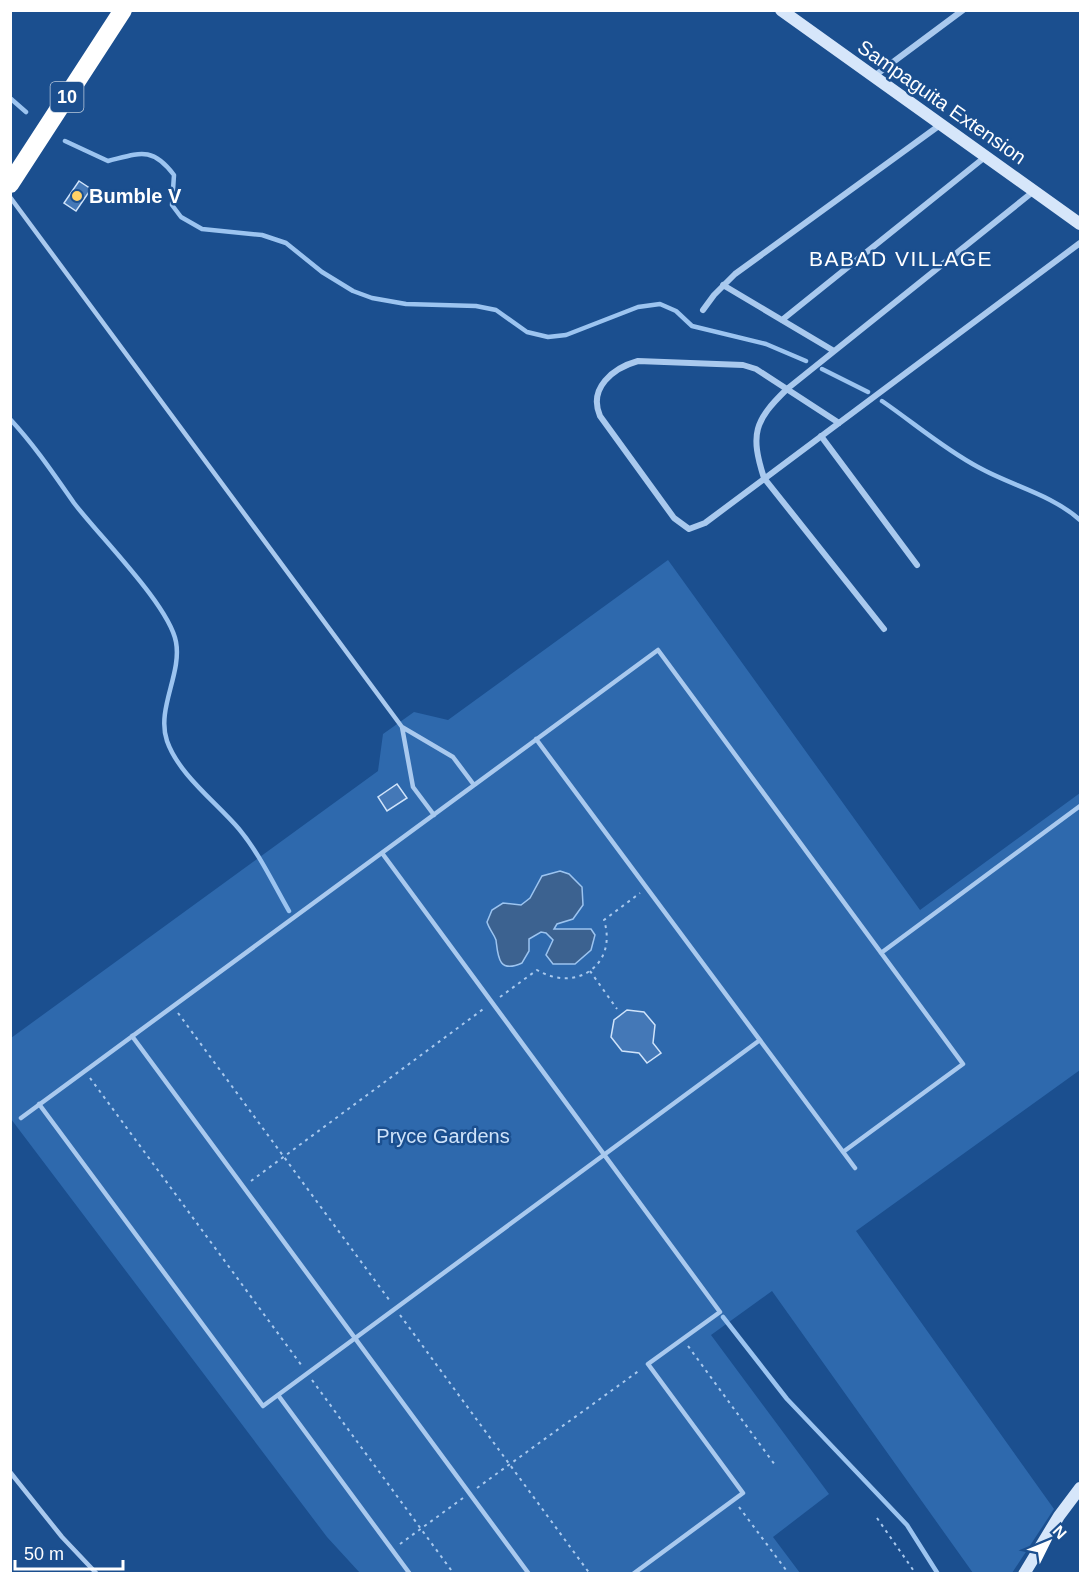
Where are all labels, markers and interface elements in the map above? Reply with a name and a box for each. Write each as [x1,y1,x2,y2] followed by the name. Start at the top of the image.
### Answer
[854,36,1030,168] street label: Sampaguita Extension
[50,82,84,112] road number: 10
[89,185,182,207] place label: Bumble V
[70,189,84,203] marker: Bumble V
[809,247,993,270] district label: BABAD VILLAGE
[376,1125,510,1147] park label: Pryce Gardens
[1019,1512,1079,1572] north arrow
[1049,1522,1070,1542] text: N
[15,1533,123,1571] scale bar
[24,1544,64,1564] text: 50 m

